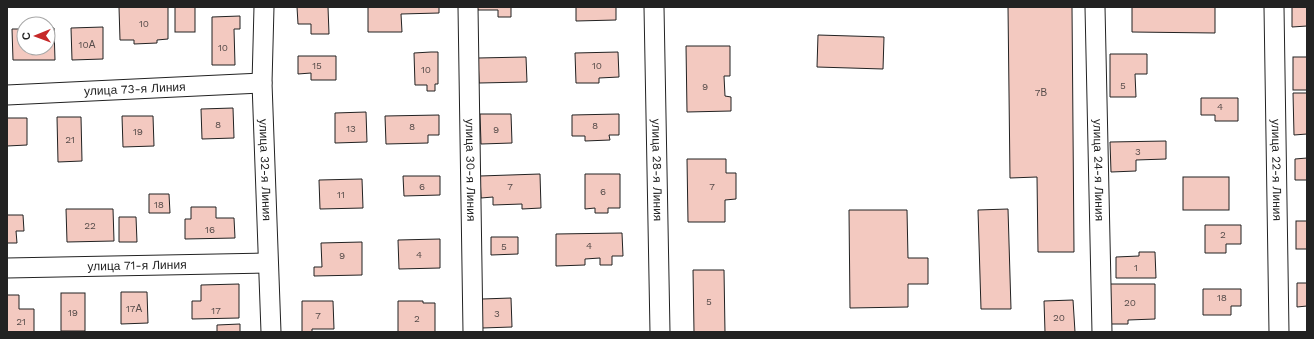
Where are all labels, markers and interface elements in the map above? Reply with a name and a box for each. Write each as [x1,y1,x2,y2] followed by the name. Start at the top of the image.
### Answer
[16,16,56,56] north arrow
[139,18,149,29] house number: 10
[20,32,33,40] text: С
[79,39,96,50] house number: 10А
[218,42,228,53] house number: 10
[312,60,322,71] house number: 15
[592,60,602,71] house number: 10
[421,64,431,75] house number: 10
[84,80,186,98] street label: улица 73-я Линия
[1120,80,1126,91] house number: 5
[702,81,708,92] house number: 9
[1035,87,1047,98] house number: 7В
[1217,101,1223,112] house number: 4
[215,119,221,130] house number: 8
[256,119,274,221] street label: улица 32-я Линия
[463,119,478,221] street label: улица 30-я Линия
[649,119,665,221] street label: улица 28-я Линия
[1090,119,1107,221] street label: улица 24-я Линия
[1269,119,1284,221] street label: улица 22-я Линия
[592,120,598,131] house number: 8
[409,121,415,132] house number: 8
[346,123,356,134] house number: 13
[493,124,499,135] house number: 9
[133,126,143,137] house number: 19
[65,134,75,145] house number: 21
[1135,146,1141,157] house number: 3
[419,181,425,192] house number: 6
[507,181,513,192] house number: 7
[709,181,715,192] house number: 7
[600,186,606,197] house number: 6
[337,189,345,200] house number: 11
[154,199,164,210] house number: 18
[84,220,96,231] house number: 22
[205,224,215,235] house number: 16
[1220,229,1226,240] house number: 2
[586,240,592,251] house number: 4
[501,241,507,252] house number: 5
[416,249,422,260] house number: 4
[339,250,345,261] house number: 9
[87,258,187,273] street label: улица 71-я Линия
[1134,262,1138,273] house number: 1
[1217,292,1227,303] house number: 18
[706,296,712,307] house number: 5
[1124,297,1136,308] house number: 20
[126,303,142,314] house number: 17А
[211,305,221,316] house number: 17
[68,307,78,318] house number: 19
[494,308,500,319] house number: 3
[315,310,321,321] house number: 7
[1053,312,1065,323] house number: 20
[414,313,420,324] house number: 2
[16,316,26,327] house number: 21

